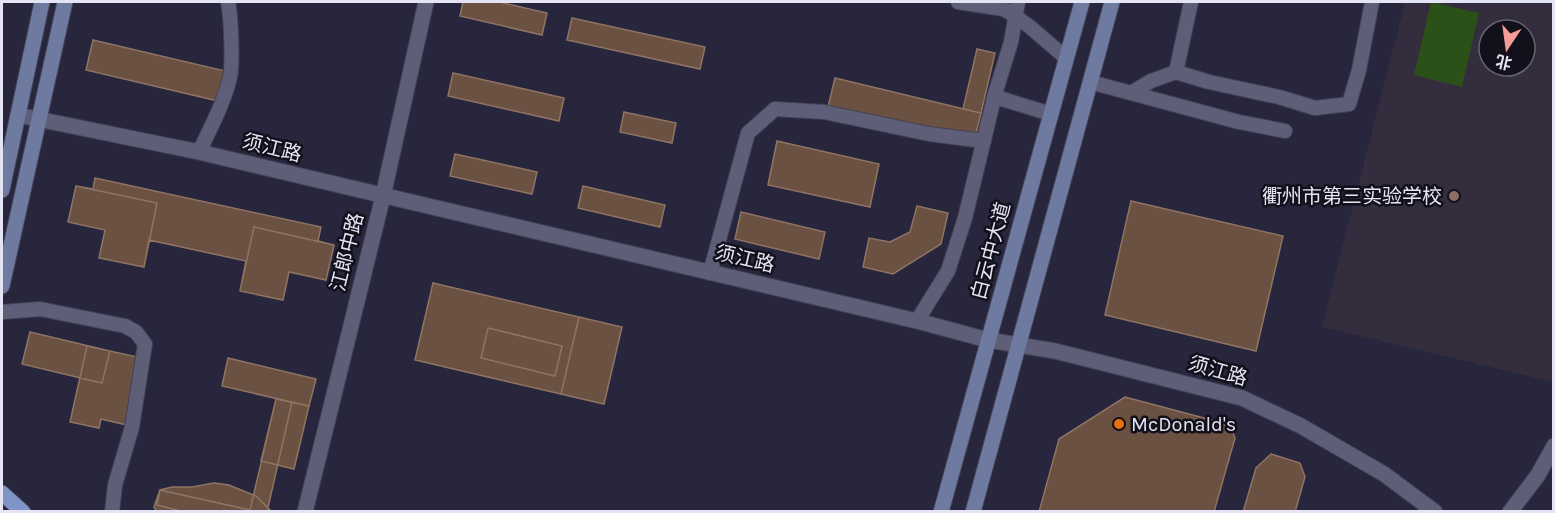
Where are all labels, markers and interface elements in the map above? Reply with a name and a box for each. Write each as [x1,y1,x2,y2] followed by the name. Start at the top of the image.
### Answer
[1477,18,1537,78] north arrow
[1494,51,1514,73] text: 北
[240,130,304,166] street label: 须江路
[1262,185,1442,208] place label: 衢州市第三实验学校
[1447,189,1461,203] marker: 衢州市第三实验学校
[967,200,1015,302] street label: 白云中大道
[326,210,368,294] street label: 江郎中路
[713,241,777,277] street label: 须江路
[1186,352,1250,390] street label: 须江路
[1131,413,1236,436] place label: McDonald's
[1112,417,1126,431] marker: McDonald's

